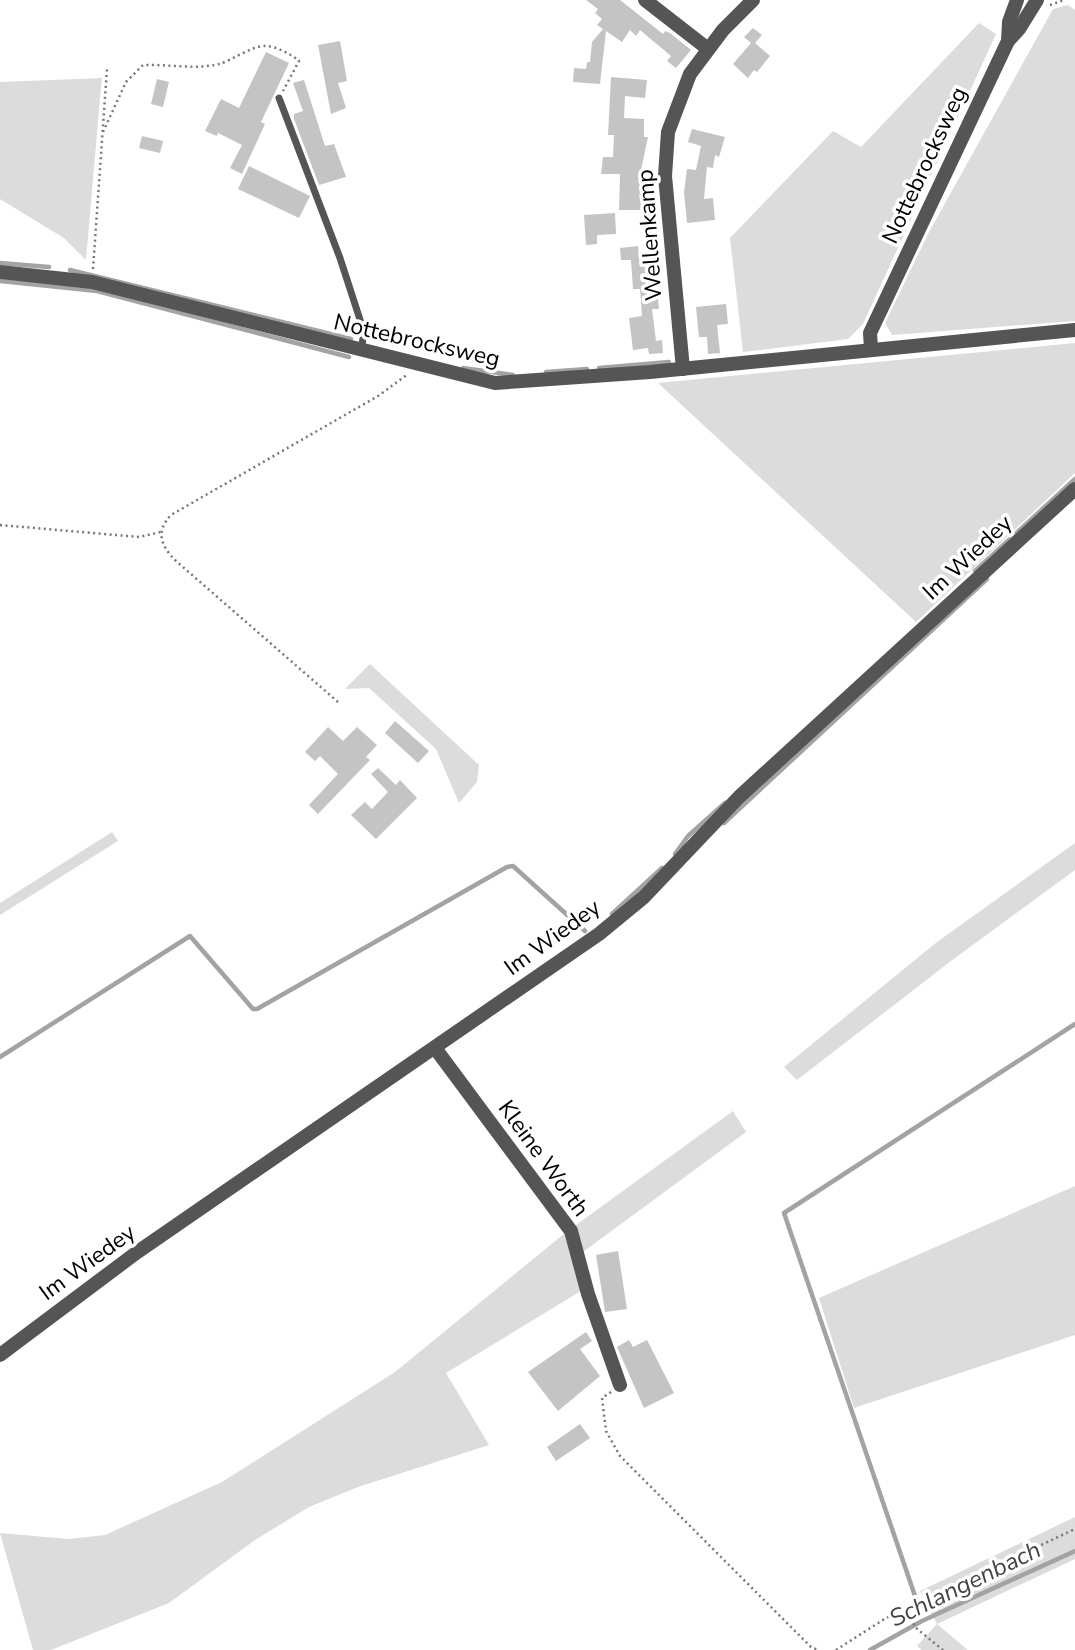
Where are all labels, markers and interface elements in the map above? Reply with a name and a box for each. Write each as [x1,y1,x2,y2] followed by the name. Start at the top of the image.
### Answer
[875,82,974,249] street label: Nottebrocksweg
[629,168,670,302] street label: Wellenkamp
[331,306,503,375] street label: Nottebrocksweg
[916,508,1019,607] street label: Im Wiedey
[498,892,607,983] street label: Im Wiedey
[491,1094,596,1223] street label: Kleine Worth
[33,1217,142,1308] street label: Im Wiedey
[884,1533,1046,1635] water label: Schlangenbach

